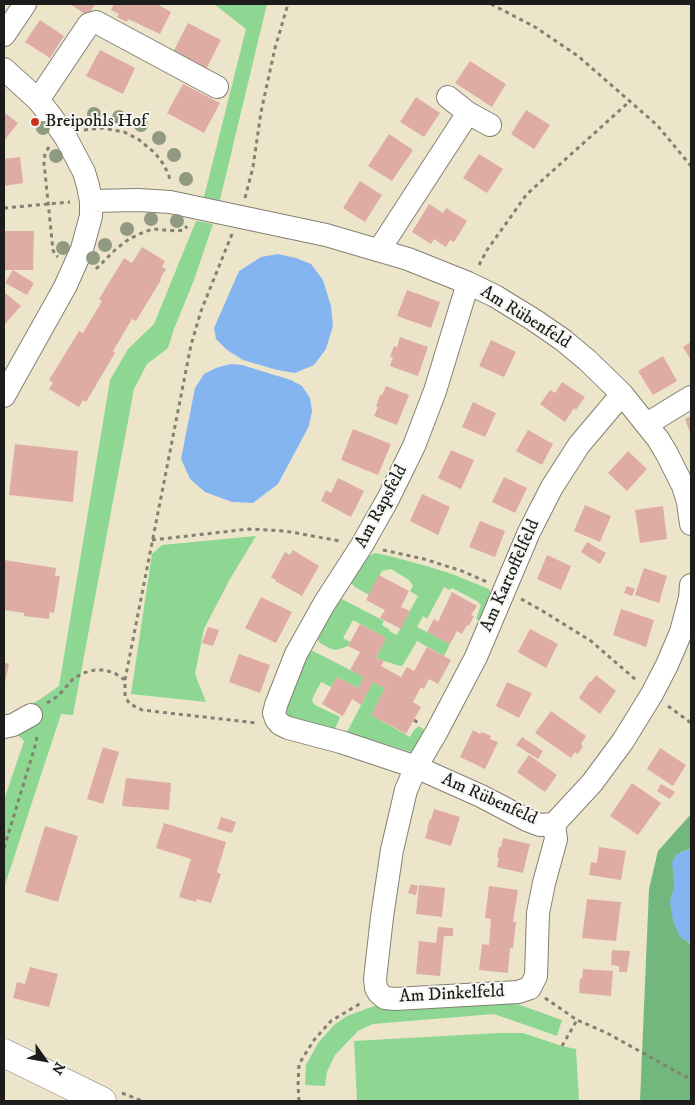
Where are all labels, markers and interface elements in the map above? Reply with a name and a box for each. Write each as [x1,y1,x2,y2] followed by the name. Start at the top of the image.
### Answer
[45,111,147,133] place label: Breipohls Hof
[29,116,41,128] marker: Breipohls Hof
[476,282,574,354] street label: Am Rübenfeld
[351,462,413,552] street label: Am Rapsfeld
[477,516,545,636] street label: Am Kartoffelfeld
[438,769,540,831] street label: Am Rübenfeld
[399,981,505,1009] street label: Am Dinkelfeld
[20,1035,70,1085] north arrow
[47,1058,68,1078] text: N

